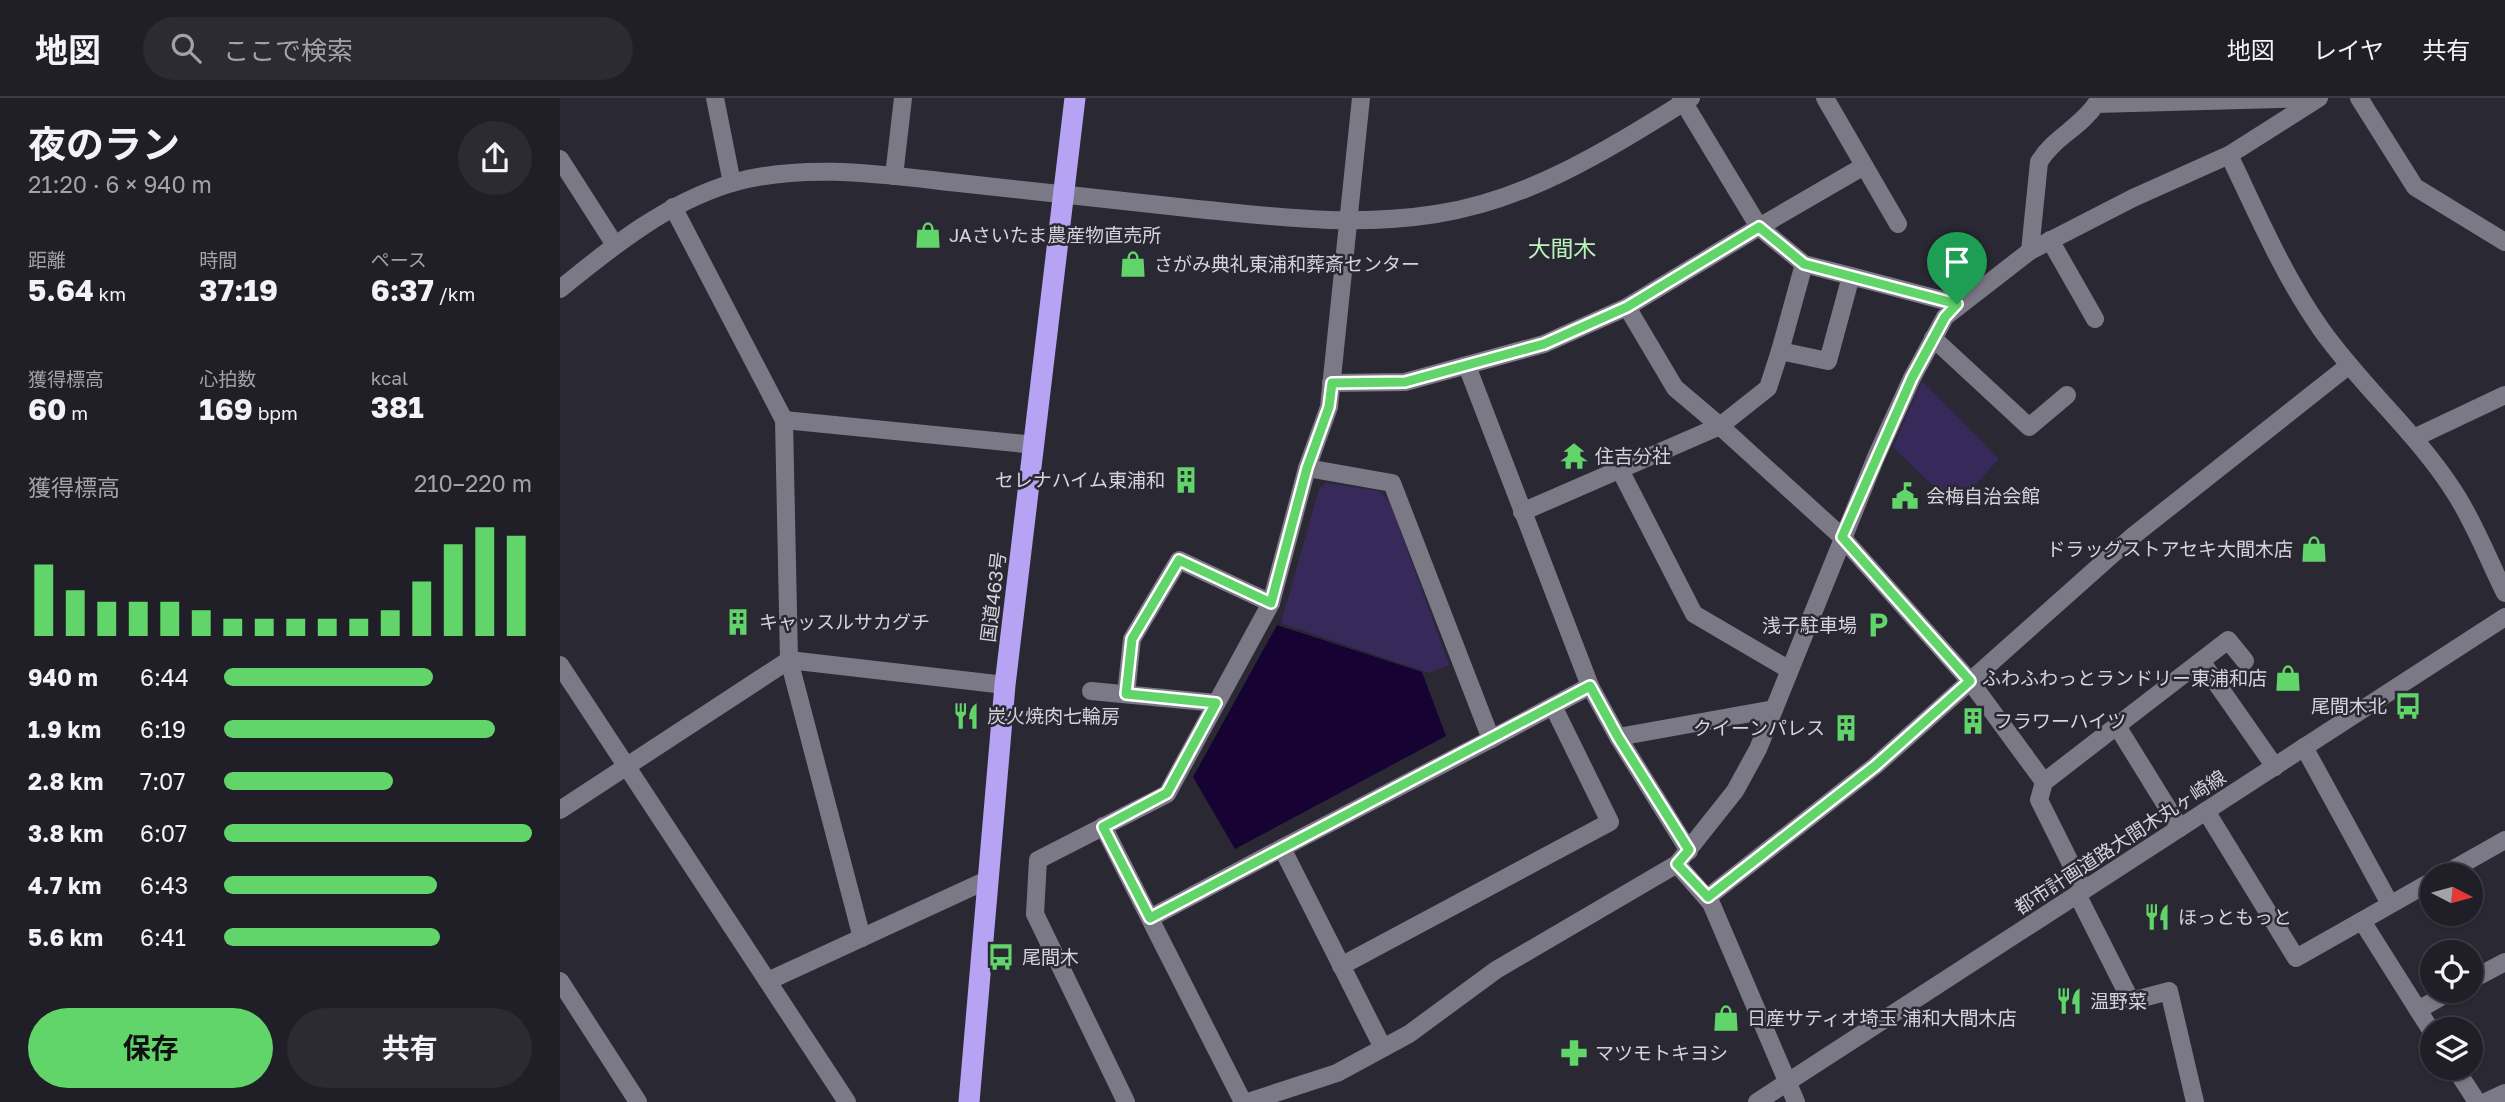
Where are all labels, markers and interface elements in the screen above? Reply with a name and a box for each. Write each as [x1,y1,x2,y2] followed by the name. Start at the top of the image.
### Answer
[143,17,633,80] search box
[167,29,205,67] icon: search
[35,30,101,69] text: 地図
[223,35,353,66] text: ここで検索
[2227,35,2275,64] text: 地図
[2313,35,2384,64] text: レイヤ
[2422,35,2470,64] text: 共有
[28,121,180,166] text: 夜のラン
[458,121,532,195] button: share
[28,170,212,198] text: 21:20 · 6 × 940 m
[913,220,943,250] shop icon: JAさいたま農産物直売所
[949,223,1161,246] place label: JAさいたま農産物直売所
[1927,232,1987,304] pin
[1528,234,1597,262] district label: 大間木
[1938,243,1976,281] icon: arrive
[28,248,66,271] text: 距離
[199,248,237,271] text: 時間
[371,248,427,271] text: ペース
[1118,249,1148,279] shop icon: さがみ典礼東浦和葬斎センター
[1154,252,1420,275] place label: さがみ典礼東浦和葬斎センター
[28,272,94,308] text: 5.64
[199,272,278,308] text: 37:19
[371,272,434,308] text: 6:37
[94,282,126,305] text: km
[434,282,475,305] text: /km
[371,366,408,389] text: kcal
[28,367,104,390] text: 獲得標高
[199,367,256,390] text: 心拍数
[371,389,424,425] text: 381
[28,391,67,427] text: 60
[199,391,253,427] text: 169
[67,401,88,424] text: m
[253,401,298,424] text: bpm
[1559,441,1589,471] temple icon: 住吉分社
[1595,444,1671,467] place label: 住吉分社
[1171,465,1201,495] building icon: セレナハイム東浦和
[995,468,1165,491] place label: セレナハイム東浦和
[414,469,532,497] text: 210–220 m
[28,473,120,501] text: 獲得標高
[1890,481,1920,511] public building icon: 会梅自治会館
[1926,484,2040,507] place label: 会梅自治会館
[2299,534,2329,564] shop icon: ドラッグストアセキ大間木店
[2046,537,2293,560] place label: ドラッグストアセキ大間木店
[976,550,1009,644] street label: 国道463号
[723,607,753,637] building icon: キャッスルサカグチ
[759,610,930,633] place label: キャッスルサカグチ
[1863,610,1893,640] parking icon: 浅子駐車場
[1762,613,1857,636] place label: 浅子駐車場
[28,663,98,691] text: 940 m
[140,663,189,691] text: 6:44
[2273,663,2303,693] shop icon: ふわふわっとランドリー東浦和店
[1982,666,2267,689] place label: ふわふわっとランドリー東浦和店
[2393,691,2423,721] bus stop icon: 尾間木北
[2311,694,2387,717] place label: 尾間木北
[951,701,981,731] restaurant icon: 炭火焼肉七輪房
[987,704,1120,727] place label: 炭火焼肉七輪房
[1958,706,1988,736] building icon: フラワーハイツ
[1994,709,2126,732] place label: フラワーハイツ
[1831,713,1861,743] building icon: クイーンパレス
[28,715,101,743] text: 1.9 km
[140,715,186,743] text: 6:19
[1693,716,1825,739] place label: クイーンパレス
[2010,765,2230,918] street label: 都市計画道路大間木丸ヶ崎線
[28,767,103,795] text: 2.8 km
[140,767,186,795] text: 7:07
[28,819,103,847] text: 3.8 km
[140,819,187,847] text: 6:07
[2420,863,2483,926] north arrow
[2420,863,2483,1080] map controls
[28,871,102,899] text: 4.7 km
[140,871,188,899] text: 6:43
[2142,902,2172,932] restaurant icon: ほっともっと
[2178,905,2292,928] place label: ほっともっと
[28,923,103,951] text: 5.6 km
[140,923,186,951] text: 6:41
[2420,940,2483,1003] button: locate
[986,942,1016,972] bus stop icon: 尾間木
[1022,945,1079,968] place label: 尾間木
[2054,986,2084,1016] restaurant icon: 温野菜
[2090,989,2147,1012] place label: 温野菜
[1711,1003,1741,1033] shop icon: 日産サティオ埼玉 浦和大間木店
[1747,1006,2017,1029] place label: 日産サティオ埼玉 浦和大間木店
[28,1008,273,1088] button: 保存
[287,1008,532,1088] button: 共有
[2420,1017,2483,1080] button: layers
[1559,1038,1589,1068] pharmacy icon: マツモトキヨシ
[1595,1041,1728,1064] place label: マツモトキヨシ

